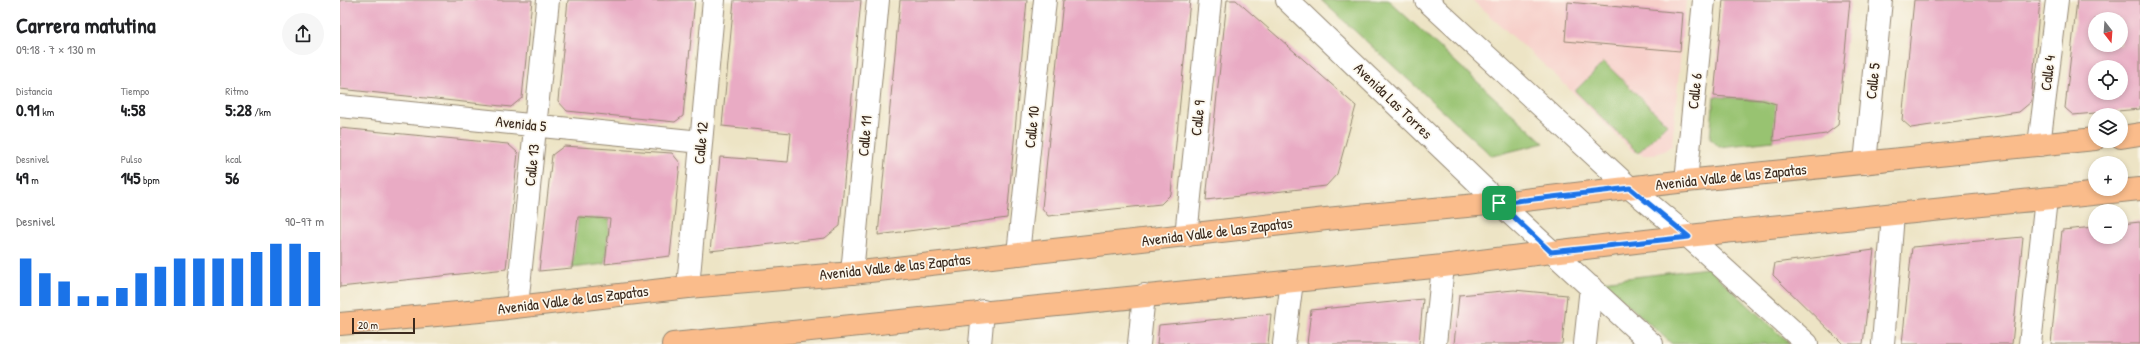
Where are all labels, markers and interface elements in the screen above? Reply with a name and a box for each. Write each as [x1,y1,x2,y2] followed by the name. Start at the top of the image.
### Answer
[16,10,156,40] text: Carrera matutina
[2088,12,2128,52] north arrow
[2088,12,2128,244] map controls
[282,13,324,55] button: share
[16,40,96,58] text: 09:18 · 7 × 130 m
[2035,54,2060,92] street label: Calle 4
[1349,58,1437,144] street label: Avenida Las Torres
[2088,60,2128,100] button: locate
[1860,61,1885,100] street label: Calle 5
[1682,72,1707,110] street label: Calle 6
[16,84,52,98] text: Distancia
[121,84,149,98] text: Tiempo
[225,84,248,98] text: Ritmo
[16,98,40,121] text: 0.91
[121,98,146,121] text: 4:58
[225,98,252,121] text: 5:28
[1185,99,1210,137] street label: Calle 9
[40,105,54,119] text: km
[252,105,271,119] text: /km
[1019,105,1044,149] street label: Calle 10
[2088,108,2128,148] button: layers
[495,110,548,137] street label: Avenida 5
[852,115,877,157] street label: Calle 11
[688,121,713,165] street label: Calle 12
[519,143,544,187] street label: Calle 13
[16,152,49,166] text: Desnivel
[121,152,142,166] text: Pulso
[225,152,241,166] text: kcal
[2088,156,2128,196] button: +
[1654,158,1808,195] street label: Avenida Valle de las Zapatas
[16,166,29,189] text: 49
[121,166,140,189] text: 145
[225,166,239,189] text: 56
[29,173,39,187] text: m
[140,173,160,187] text: bpm
[1482,186,1516,220] pin
[1488,192,1510,214] icon: arrive
[2088,204,2128,244] button: −
[16,212,55,230] text: Desnivel
[285,212,324,230] text: 90–97 m
[1140,212,1294,251] street label: Avenida Valle de las Zapatas
[818,248,972,285] street label: Avenida Valle de las Zapatas
[496,280,650,319] street label: Avenida Valle de las Zapatas
[352,316,415,335] scale bar
[358,318,378,332] text: 20 m

